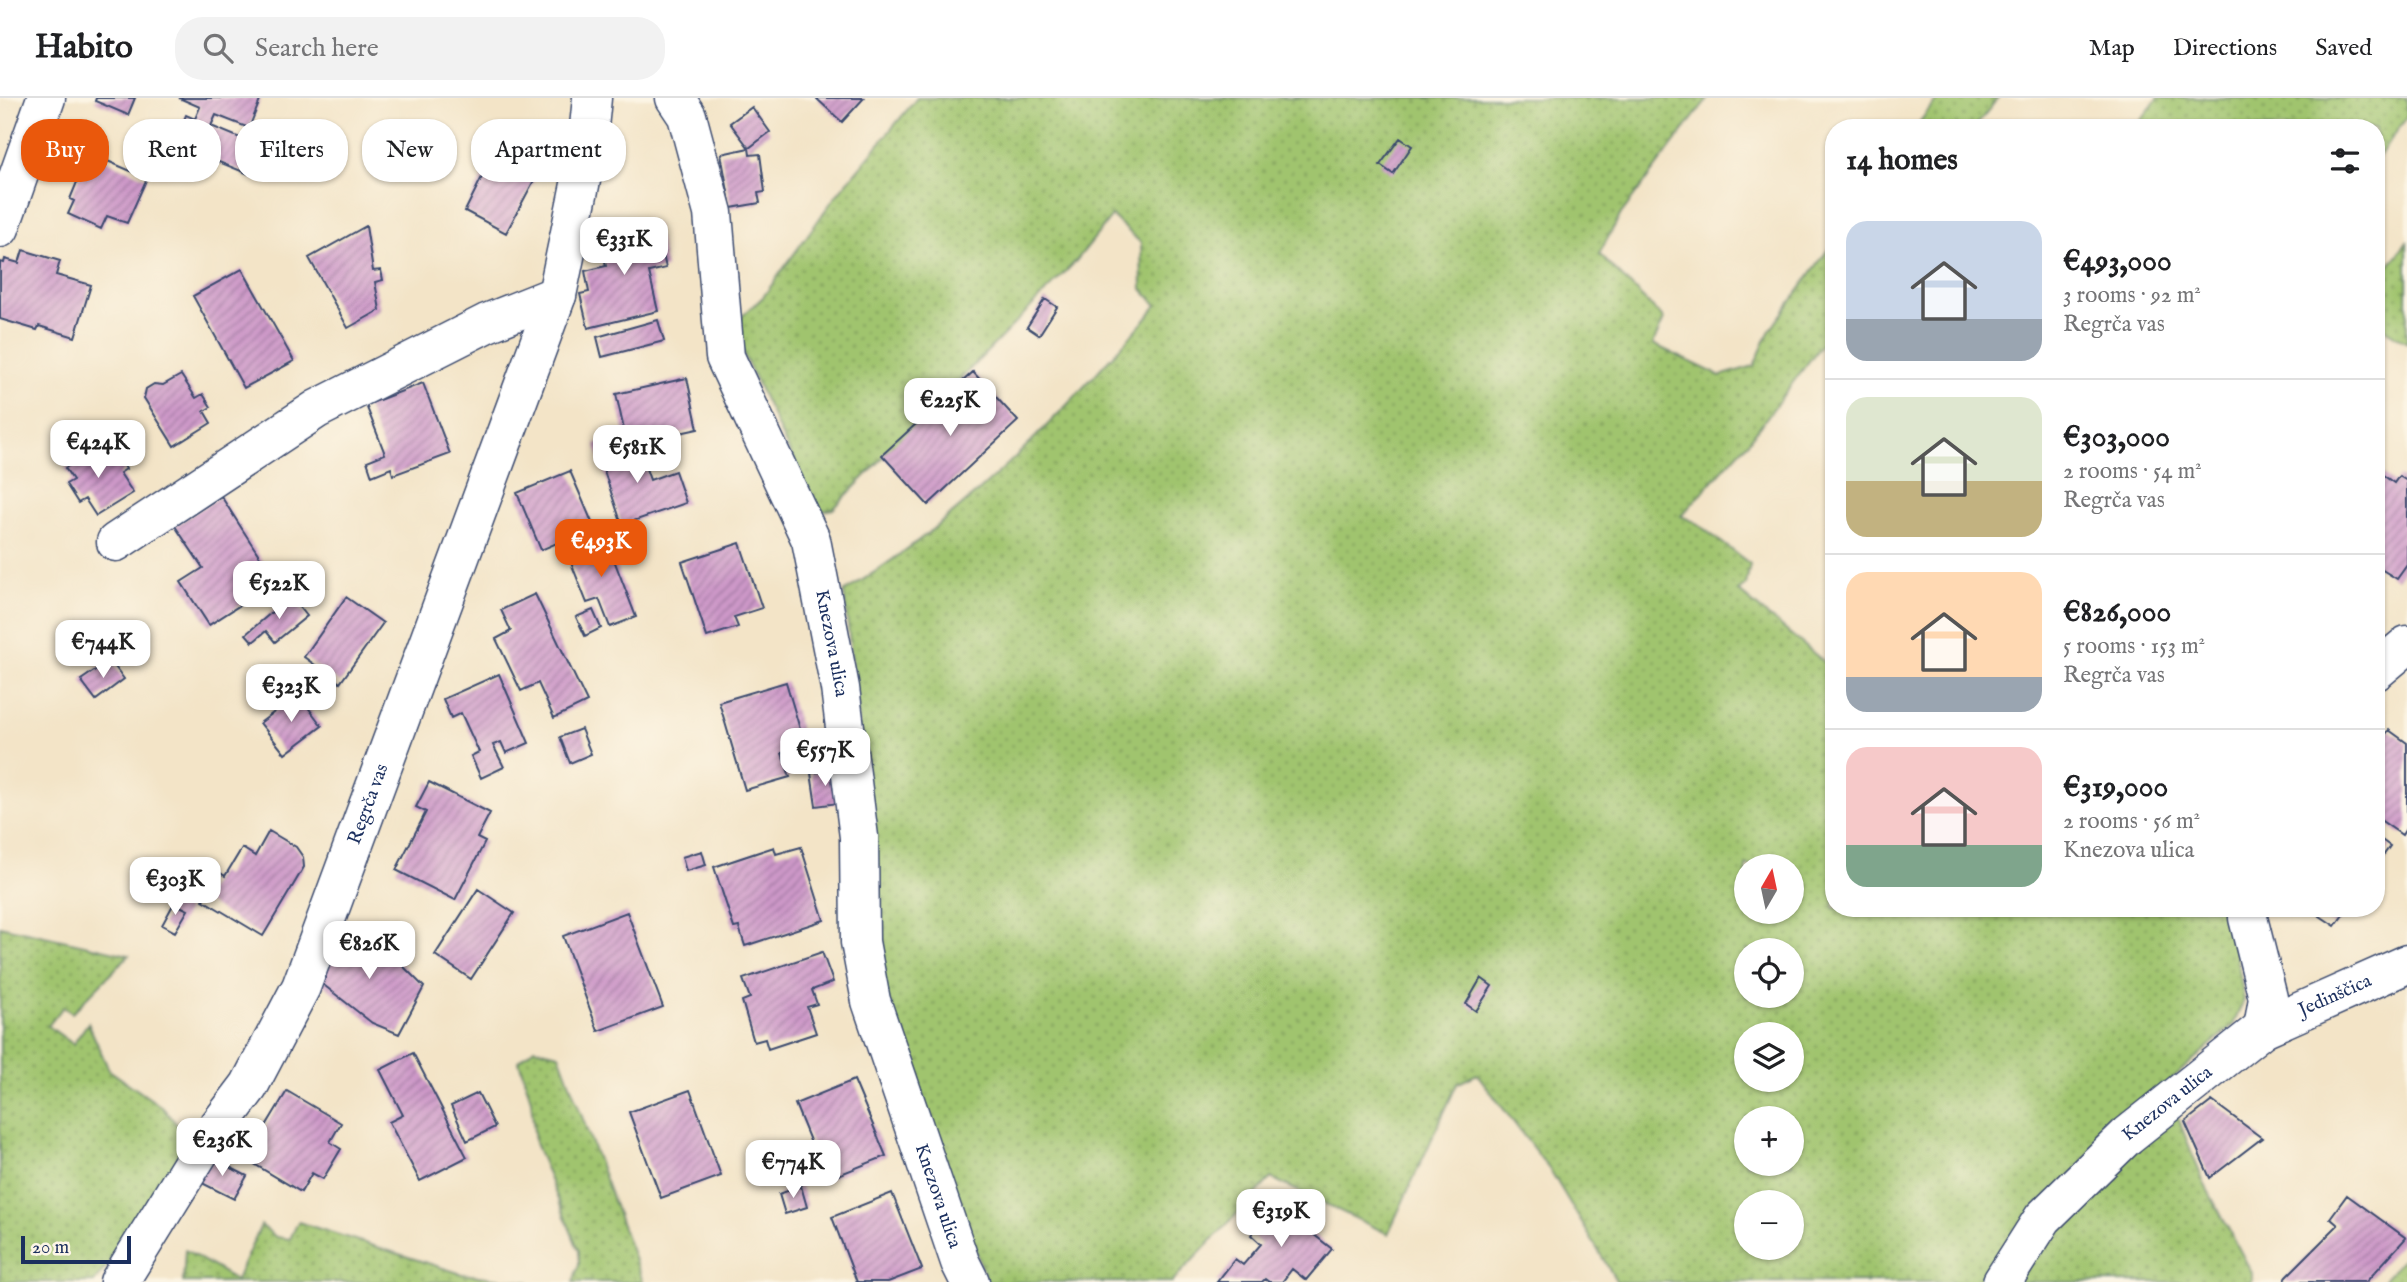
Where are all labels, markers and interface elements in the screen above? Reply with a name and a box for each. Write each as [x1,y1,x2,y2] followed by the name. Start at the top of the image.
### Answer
[175,17,665,80] search box
[35,27,133,69] text: Habito
[199,29,237,67] icon: search
[255,32,379,65] text: Search here
[2089,33,2135,64] text: Map
[2173,33,2277,64] text: Directions
[2315,33,2372,64] text: Saved
[21,119,109,182] chip: Buy
[123,119,221,182] chip: Rent
[235,119,348,182] chip: Filters
[362,119,457,182] chip: New
[471,119,626,182] chip: Apartment
[1846,142,1958,180] text: 14 homes
[2326,142,2364,180] icon: filters
[575,218,673,277] pin: €331K
[596,225,652,254] text: €331K
[2063,243,2172,281] text: €493,000
[1902,249,1986,333] icon: home
[2063,281,2201,310] text: 3 rooms · 92 m²
[2063,310,2165,339] text: Regrča vas
[901,378,999,438] pin: €225K
[920,386,980,415] text: €225K
[2063,419,2170,457] text: €303,000
[49,420,147,480] pin: €424K
[1902,425,1986,509] icon: home
[588,426,686,485] pin: €581K
[66,428,130,457] text: €424K
[609,433,665,462] text: €581K
[2063,457,2202,486] text: 2 rooms · 54 m²
[2063,486,2165,515] text: Regrča vas
[552,519,650,579] pin: €493K
[571,527,631,556] text: €493K
[230,561,328,621] pin: €522K
[249,569,309,598] text: €522K
[809,588,853,699] street label: Knezova ulica
[2063,594,2171,632] text: €826,000
[1902,600,1986,684] icon: home
[54,620,152,680] pin: €744K
[71,628,135,657] text: €744K
[2063,632,2205,661] text: 5 rooms · 153 m²
[2063,661,2165,690] text: Regrča vas
[242,664,340,724] pin: €323K
[262,672,320,701] text: €323K
[776,728,874,788] pin: €557K
[796,736,854,765] text: €557K
[343,761,394,848] street label: Regrča vas
[2063,769,2168,807] text: €319,000
[1902,775,1986,859] icon: home
[2063,807,2200,836] text: 2 rooms · 56 m²
[2063,836,2194,865] text: Knezova ulica
[1734,854,1804,924] north arrow
[1734,854,1804,1260] map controls
[126,858,224,917] pin: €303K
[146,865,204,894] text: €303K
[320,922,418,981] pin: €826K
[339,929,399,958] text: €826K
[1734,938,1804,1008] button: locate
[2293,969,2376,1023] street label: Jedinščica
[1734,1022,1804,1092] button: layers
[2117,1060,2218,1147] street label: Knezova ulica
[1734,1106,1804,1176] button: +
[173,1118,271,1178] pin: €236K
[192,1126,252,1155] text: €236K
[744,1140,842,1200] pin: €774K
[909,1141,967,1252] street label: Knezova ulica
[762,1148,824,1177] text: €774K
[1232,1190,1330,1249] pin: €319K
[1734,1190,1804,1260] button: −
[1252,1197,1310,1226] text: €319K
[21,1233,131,1265] scale bar
[32,1236,69,1260] text: 20 m

